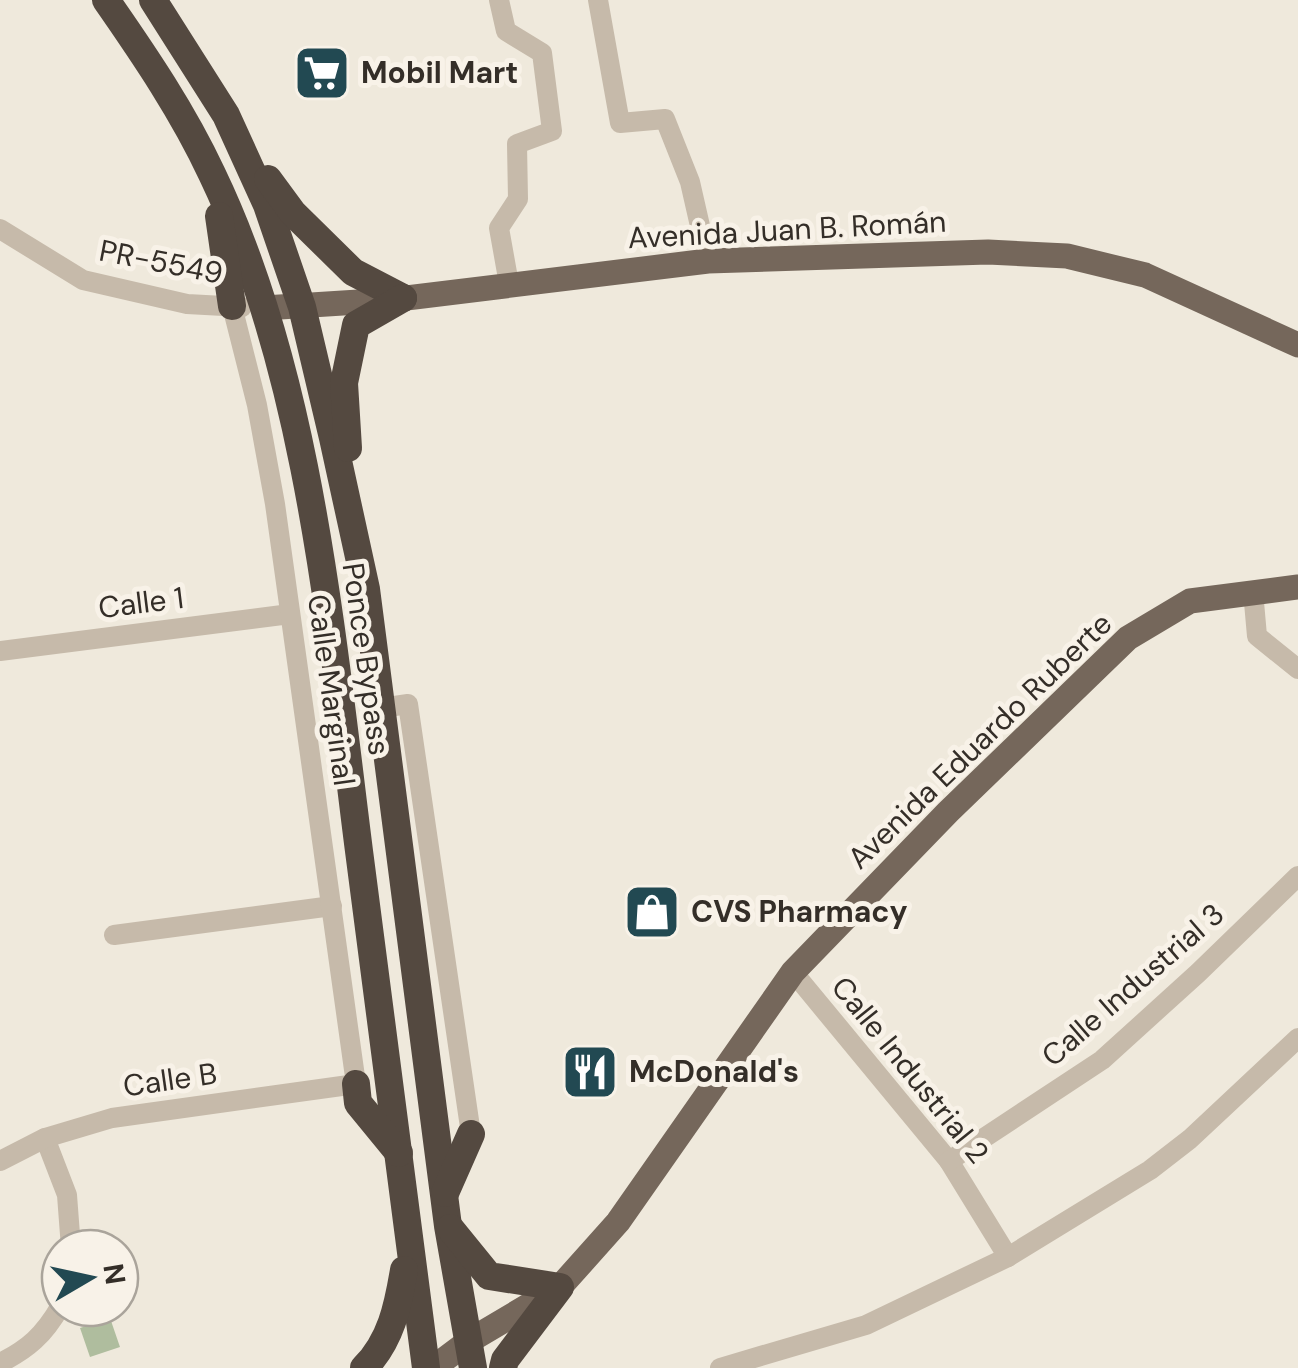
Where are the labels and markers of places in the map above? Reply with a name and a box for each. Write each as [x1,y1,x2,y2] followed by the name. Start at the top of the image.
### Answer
[292,43,352,103] supermarket icon: Mobil Mart
[361,53,518,92] place label: Mobil Mart
[622,882,682,942] shop icon: CVS Pharmacy
[691,892,908,931] place label: CVS Pharmacy
[560,1042,620,1102] restaurant icon: McDonald's
[629,1052,799,1091] place label: McDonald's

